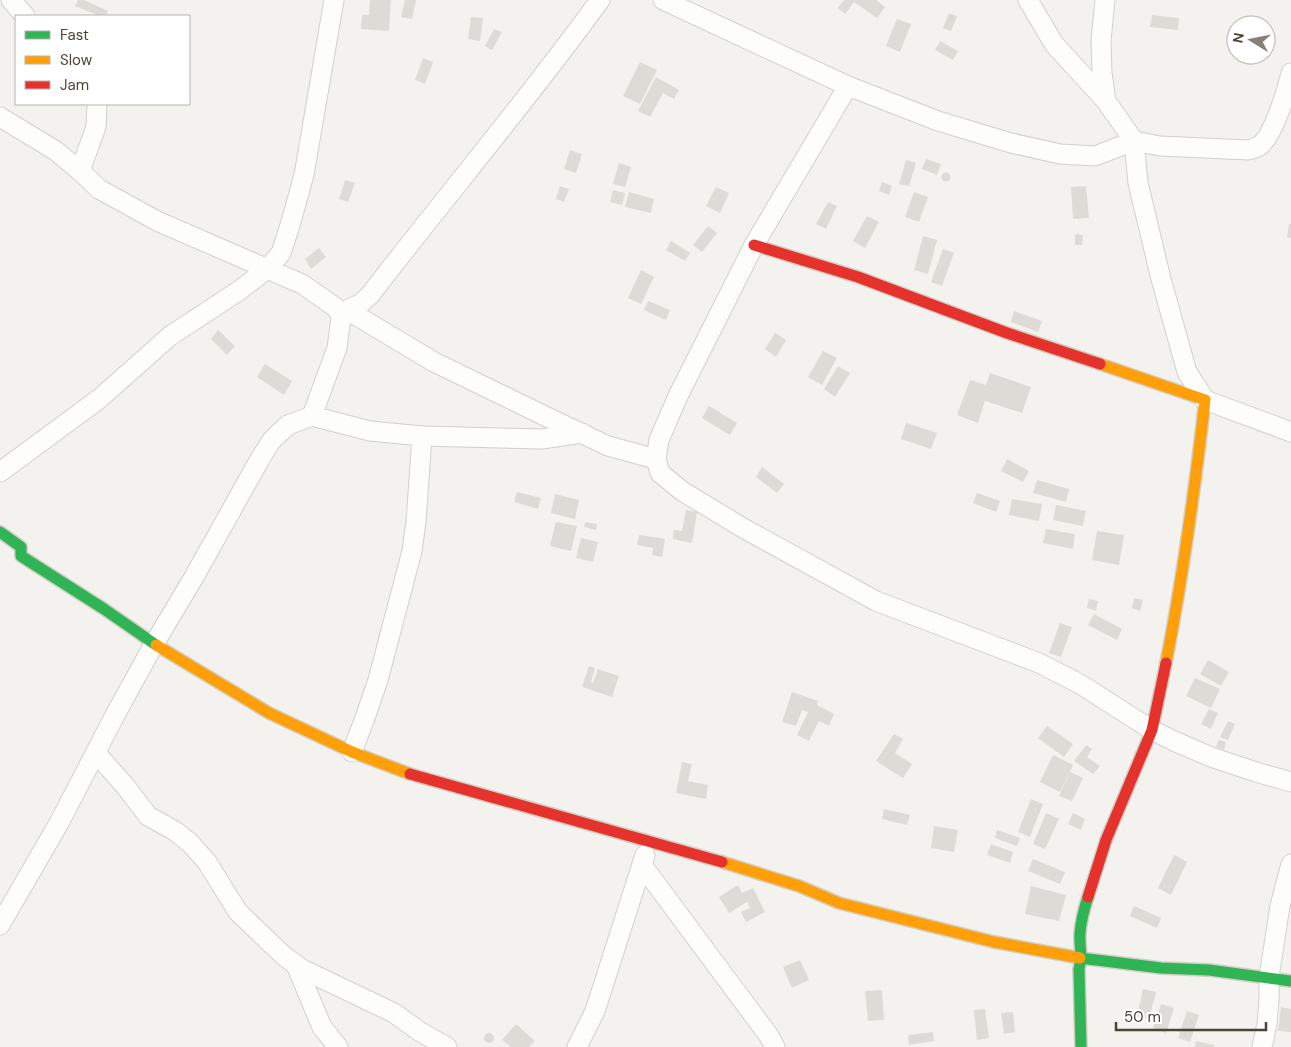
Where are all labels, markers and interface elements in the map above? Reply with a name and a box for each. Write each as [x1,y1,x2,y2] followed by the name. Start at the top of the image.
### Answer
[15,15,190,105] legend
[1226,15,1276,65] north arrow
[60,25,89,45] text: Fast
[1228,31,1248,44] text: N
[60,50,93,70] text: Slow
[60,75,89,95] text: Jam
[1116,1000,1266,1032] scale bar
[1124,1007,1161,1027] text: 50 m

